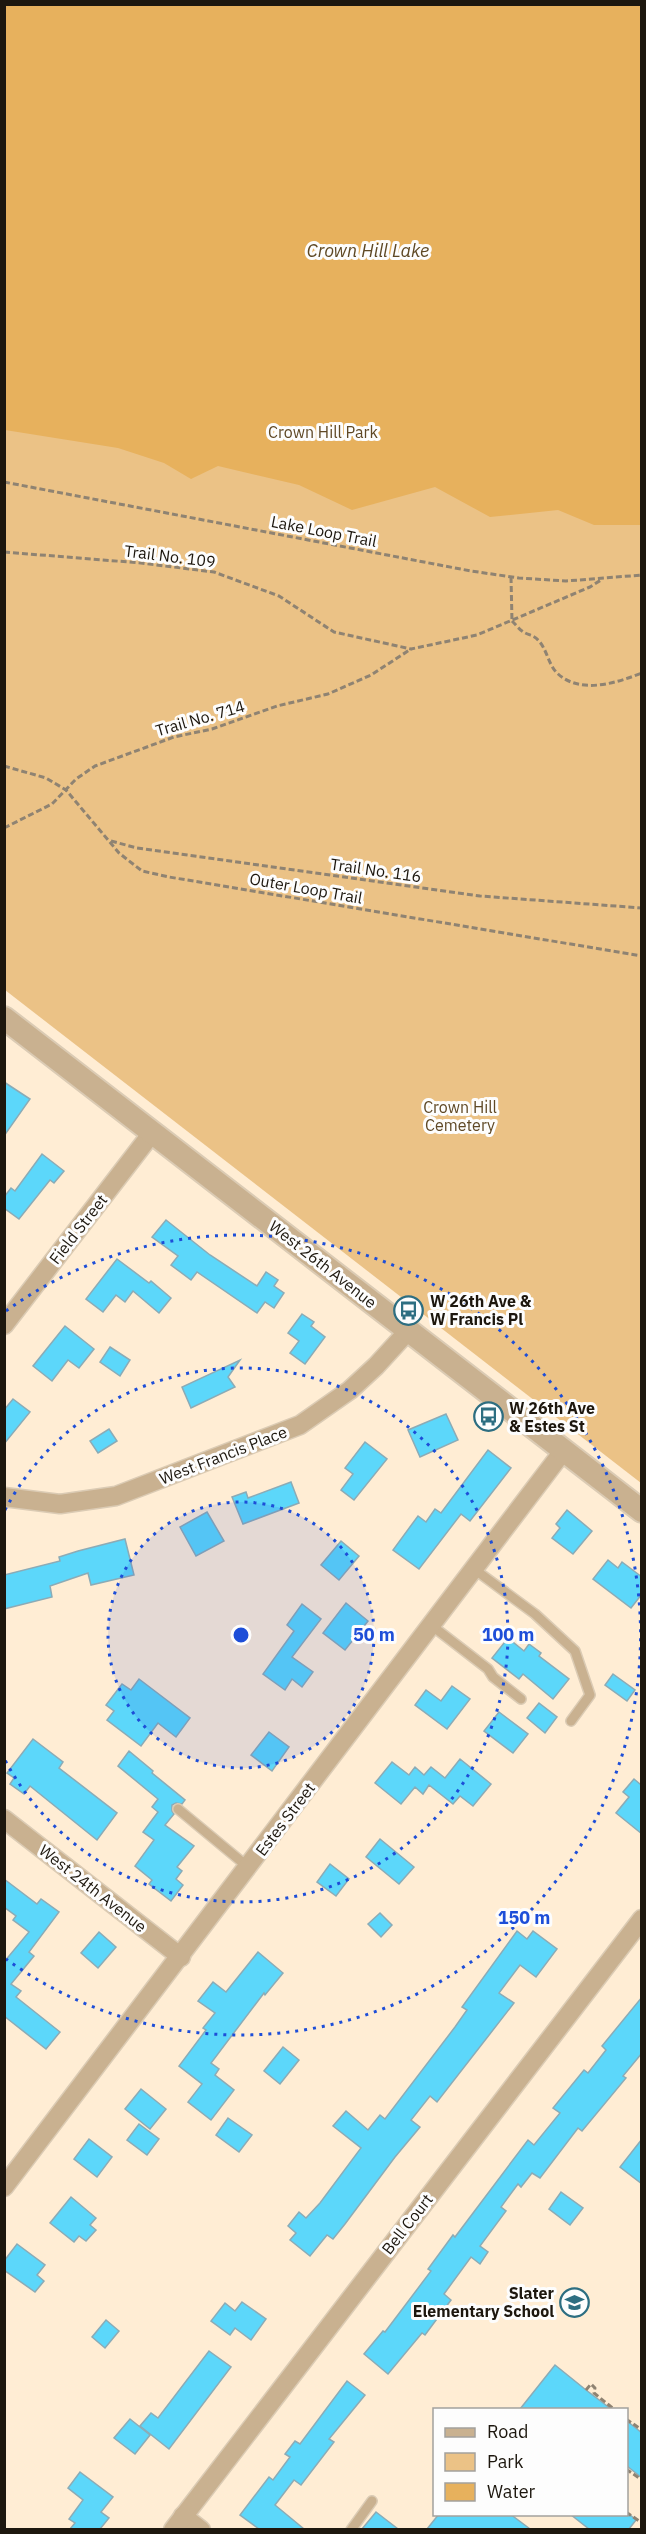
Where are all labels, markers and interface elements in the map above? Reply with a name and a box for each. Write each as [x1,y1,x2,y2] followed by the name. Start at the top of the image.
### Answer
[307,239,429,262] water label: Crown Hill Lake
[268,422,378,442] park label: Crown Hill Park
[269,511,379,551] street label: Lake Loop Trail
[123,540,217,572] street label: Trail No. 109
[153,696,247,740] street label: Trail No. 714
[329,854,423,886] street label: Trail No. 116
[248,868,364,908] street label: Outer Loop Trail
[423,1097,497,1135] park label: Crown Hill Cemetery
[45,1190,111,1268] street label: Field Street
[265,1216,381,1312] street label: West 26th Avenue
[430,1291,532,1329] place label: W 26th Ave & W Francis Pl
[393,1294,425,1326] bus stop icon: W 26th Ave & W Francis Pl
[509,1398,595,1436] place label: W 26th Ave & Estes St
[472,1401,504,1433] bus stop icon: W 26th Ave & Estes St
[156,1421,290,1489] street label: West Francis Place
[353,1623,395,1646] text: 50 m
[482,1623,534,1646] text: 100 m
[231,1625,251,1645] centre of rings
[251,1778,319,1860] street label: Estes Street
[35,1840,151,1936] street label: West 24th Avenue
[498,1906,550,1929] text: 150 m
[377,2190,437,2258] street label: Bell Court
[413,2283,555,2321] place label: Slater Elementary School
[559,2286,591,2318] school or university icon: Slater Elementary School
[433,2408,628,2516] legend
[487,2420,528,2443] text: Road
[487,2450,524,2473] text: Park
[487,2480,536,2503] text: Water

